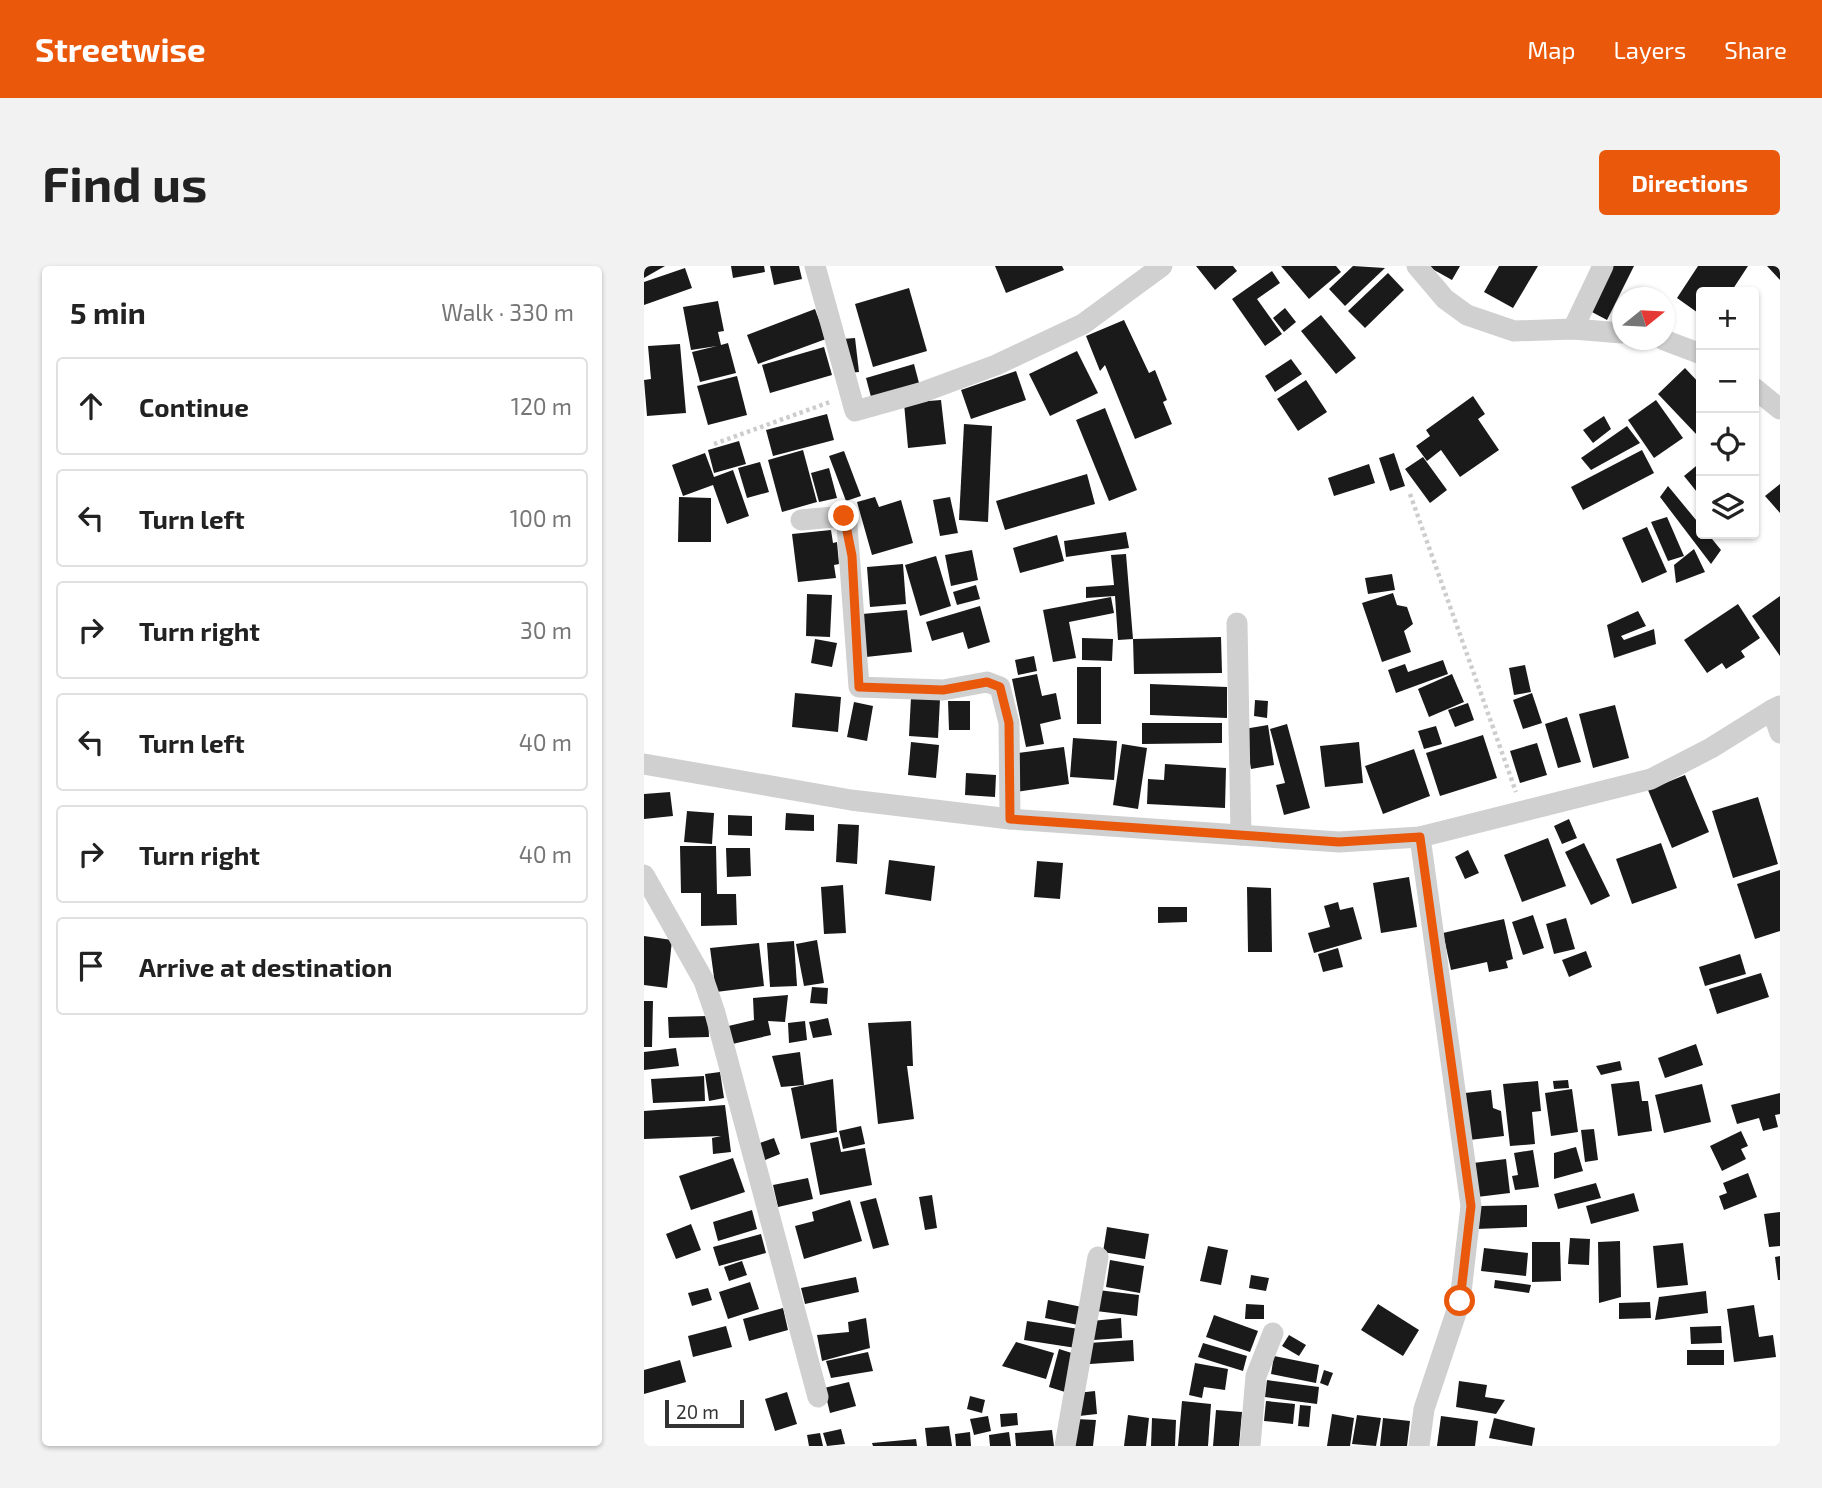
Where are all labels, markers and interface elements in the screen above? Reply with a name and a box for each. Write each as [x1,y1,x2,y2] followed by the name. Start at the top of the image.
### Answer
[35,29,206,69] text: Streetwise
[1527,35,1575,64] text: Map
[1613,35,1686,64] text: Layers
[1724,35,1787,64] text: Share
[1599,150,1780,215] button: Directions
[42,153,207,212] text: Find us
[1612,287,1675,350] north arrow
[1696,287,1759,539] map controls
[1696,287,1759,350] button: +
[70,294,146,330] text: 5 min
[441,298,574,326] text: Walk · 330 m
[1696,350,1759,413] button: −
[72,387,110,425] icon: ahead
[139,391,249,422] text: Continue
[511,392,572,420] text: 120 m
[1696,413,1759,476] button: locate
[1696,476,1759,539] button: layers
[72,499,110,537] icon: left
[828,500,859,531] route end
[139,503,245,534] text: Turn left
[510,504,572,532] text: 100 m
[72,611,110,649] icon: right
[139,615,260,646] text: Turn right
[520,616,572,644] text: 30 m
[72,723,110,761] icon: left
[139,727,245,758] text: Turn left
[519,728,572,756] text: 40 m
[72,835,110,873] icon: right
[139,839,260,870] text: Turn right
[519,840,572,868] text: 40 m
[72,947,110,985] icon: arrive
[139,951,392,982] text: Arrive at destination
[1444,1285,1475,1316] route start
[665,1397,744,1429] scale bar
[676,1400,719,1423] text: 20 m

